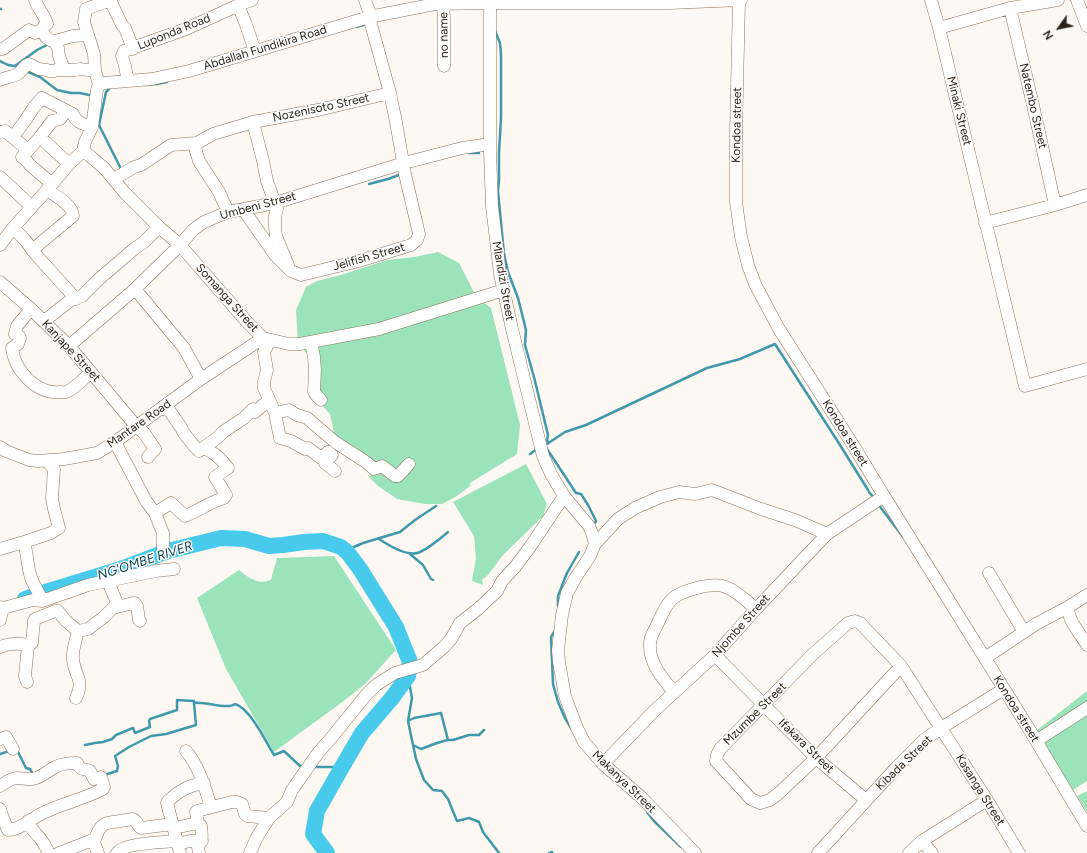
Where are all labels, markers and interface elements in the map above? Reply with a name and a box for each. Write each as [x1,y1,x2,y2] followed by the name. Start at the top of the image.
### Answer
[1039,8,1079,48] north arrow
[135,11,213,53] street label: Luponda Road
[436,12,452,58] street label: no name
[202,22,328,74] street label: Abdallah Fundikira Road
[1041,28,1056,42] text: N
[1016,62,1050,150] street label: Natembo Street
[943,75,975,147] street label: Minaki Street
[729,87,745,163] street label: Kondoa street
[271,91,371,125] street label: Nozenisoto Street
[218,189,298,223] street label: Umbeni Street
[331,240,407,274] street label: Jelifish Street
[489,240,517,322] street label: Mlandizi Street
[193,261,261,335] street label: Somanga Street
[39,317,103,385] street label: Kanjape Street
[104,397,174,451] street label: Mantare Road
[819,397,871,469] street label: Kondoa street
[96,538,194,584] water label: NG'OMBE RIVER
[709,592,773,660] street label: Njombe Street
[990,673,1042,745] street label: Kondoa street
[721,680,789,748] street label: Mzumbe Street
[775,716,837,776] street label: Ifakara Street
[873,732,935,794] street label: Kibada Street
[589,748,659,816] street label: Makanya Street
[952,752,1008,828] street label: Kasanga Street

